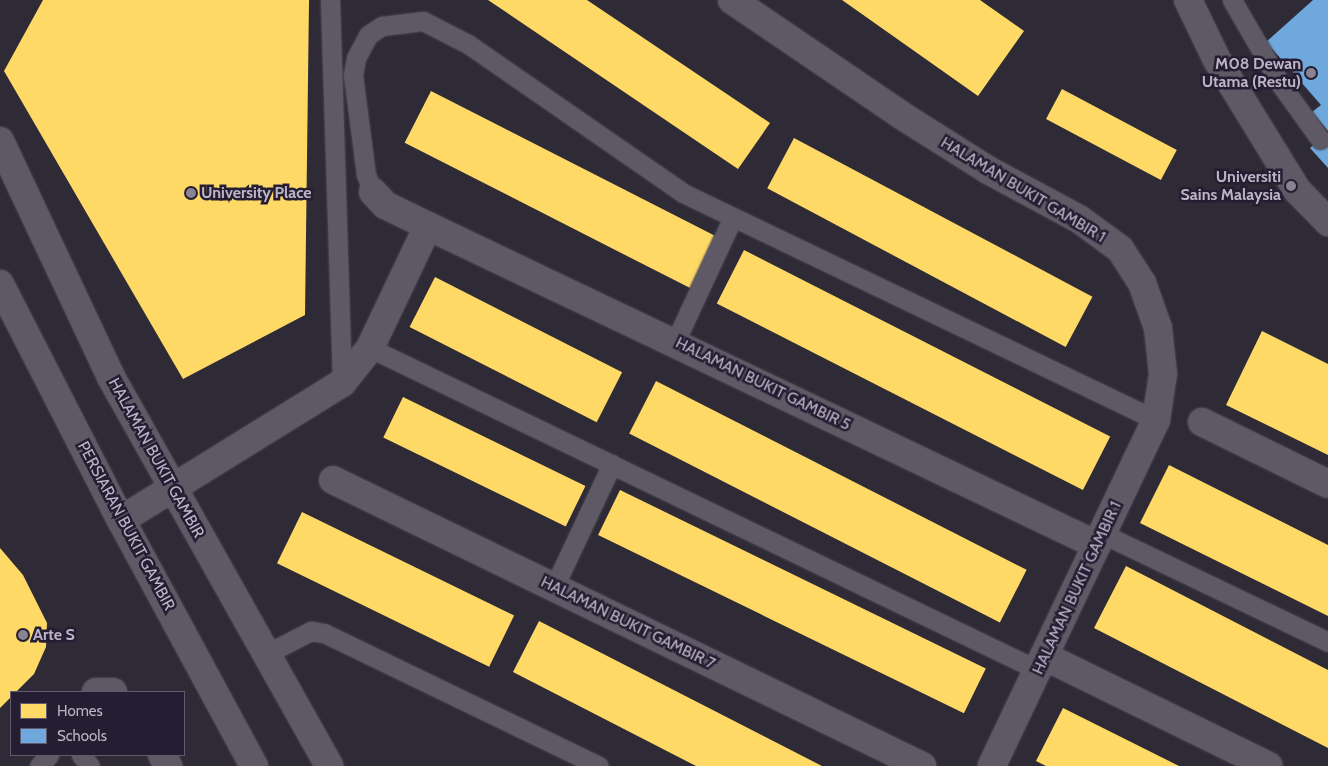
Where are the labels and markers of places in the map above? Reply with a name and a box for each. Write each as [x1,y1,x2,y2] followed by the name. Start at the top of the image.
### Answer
[1202,54,1301,92] place label: M08 Dewan Utama (Restu)
[1305,67,1317,79] marker: M08 Dewan Utama (Restu)
[1181,167,1281,205] place label: Universiti Sains Malaysia
[1285,180,1297,192] marker: Universiti Sains Malaysia
[201,183,312,203] place label: University Place
[185,187,197,199] marker: University Place
[33,625,75,645] place label: Arte S
[17,629,29,641] marker: Arte S

